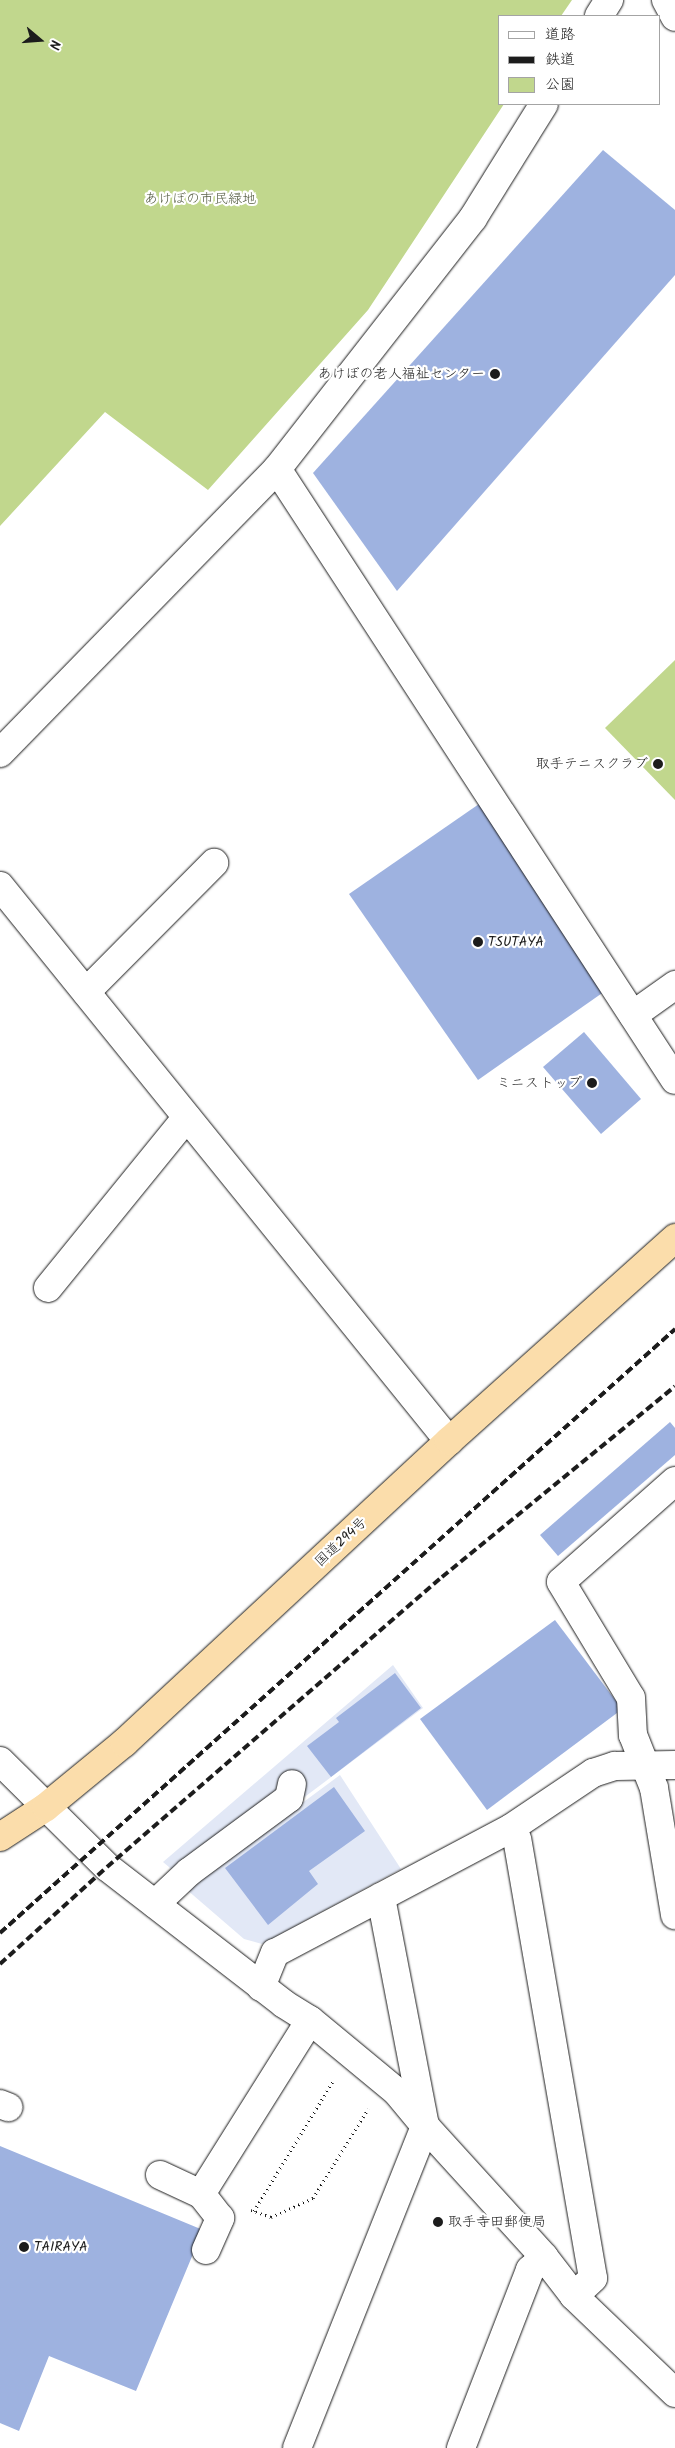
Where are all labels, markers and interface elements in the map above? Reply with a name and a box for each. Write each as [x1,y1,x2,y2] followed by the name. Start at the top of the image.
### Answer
[15,15,65,65] north arrow
[498,15,660,105] legend
[545,23,575,47] text: 道路
[42,37,66,52] text: N
[545,48,575,72] text: 鉄道
[545,73,575,97] text: 公園
[144,191,256,207] park label: あけぼの市民緑地
[317,366,485,382] place label: あけぼの老人福祉センター
[489,368,501,380] marker: あけぼの老人福祉センター
[536,756,648,772] place label: 取手テニスクラブ
[652,758,664,770] marker: 取手テニスクラブ
[488,934,544,950] place label: TSUTAYA
[472,936,484,948] marker: TSUTAYA
[498,1075,582,1091] place label: ミニストップ
[586,1077,598,1089] marker: ミニストップ
[312,1514,370,1570] street label: 国道294号
[448,2214,546,2230] place label: 取手寺田郵便局
[432,2216,444,2228] marker: 取手寺田郵便局
[34,2239,88,2255] place label: TAIRAYA
[18,2241,30,2253] marker: TAIRAYA

